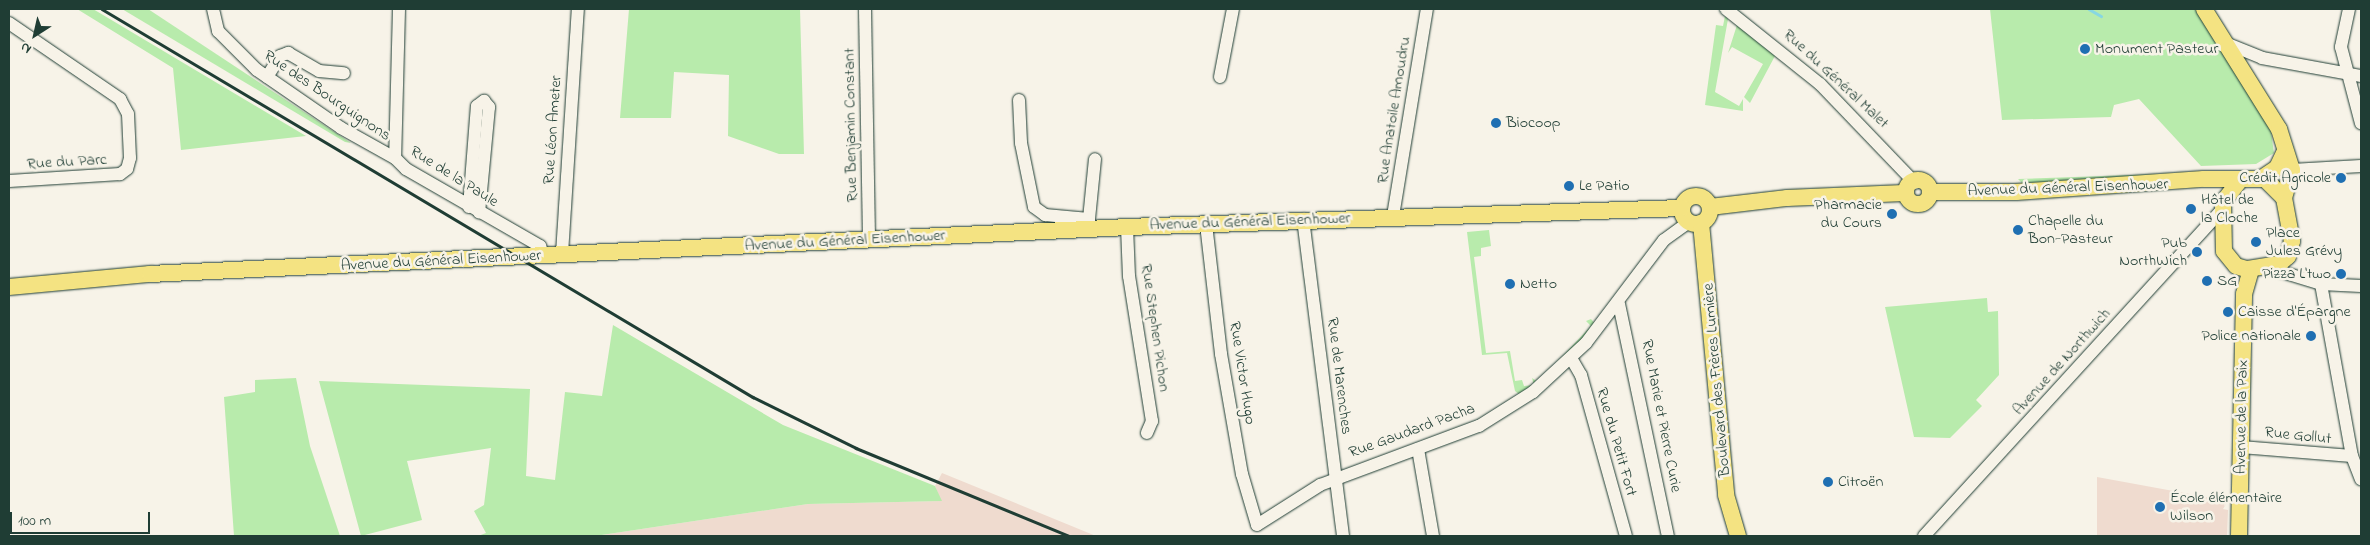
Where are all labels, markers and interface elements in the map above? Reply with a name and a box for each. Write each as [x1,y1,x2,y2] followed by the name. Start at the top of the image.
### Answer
[10,10,60,60] north arrow
[1779,25,1893,133] street label: Rue du Général Malet
[1373,35,1415,185] street label: Rue Anatoile Amoudru
[16,36,36,59] text: N
[2095,39,2219,59] place label: Monument Pasteur
[2079,43,2091,55] marker: Monument Pasteur
[260,46,394,146] street label: Rue des Bourguignons
[840,48,862,202] street label: Rue Benjamin Constant
[540,75,566,185] street label: Rue Léon Ameter
[1506,113,1560,133] place label: Biocoop
[1490,117,1502,129] marker: Biocoop
[406,142,502,212] street label: Rue de la Paule
[26,150,108,174] street label: Rue du Parc
[2239,168,2331,188] place label: Crédit Agricole
[2335,172,2347,184] marker: Crédit Agricole
[1967,175,2169,201] street label: Avenue du Général Eisenhower
[1579,176,1630,196] place label: Le Patio
[1563,180,1575,192] marker: Le Patio
[2201,190,2258,228] place label: Hôtel de la Cloche
[1814,195,1882,233] place label: Pharmacie du Cours
[2185,203,2197,215] marker: Hôtel de la Cloche
[1886,208,1898,220] marker: Pharmacie du Cours
[1149,209,1351,235] street label: Avenue du Général Eisenhower
[2028,211,2113,249] place label: Chapelle du Bon-Pasteur
[2266,223,2342,261] place label: Place Jules Grévy
[2012,224,2024,236] marker: Chapelle du Bon-Pasteur
[744,226,946,256] street label: Avenue du Général Eisenhower
[2119,233,2187,271] place label: Pub NorthWich
[2250,236,2262,248] marker: Place Jules Grévy
[340,246,542,276] street label: Avenue du Général Eisenhower
[2191,246,2203,258] marker: Pub NorthWich
[1137,263,1173,393] street label: Rue Stephen Pichon
[2262,264,2331,284] place label: Pizza L'two
[2335,268,2347,280] marker: Pizza L'two
[2217,271,2237,291] place label: SG
[1520,274,1557,294] place label: Netto
[2201,275,2213,287] marker: SG
[1504,278,1516,290] marker: Netto
[1699,282,1735,478] street label: Boulevard des Frères Lumière
[2238,302,2351,322] place label: Caisse d'Épargne
[2009,305,2115,419] street label: Avenue de Northwich
[2222,306,2234,318] marker: Caisse d'Épargne
[1322,316,1356,436] street label: Rue de Marenches
[1224,320,1260,426] street label: Rue Victor Hugo
[2202,326,2301,346] place label: Police nationale
[2305,330,2317,342] marker: Police nationale
[1637,338,1685,494] street label: Rue Marie et Pierre Curie
[2231,360,2253,474] street label: Avenue de la Paix
[1591,386,1641,498] street label: Rue du Petit Fort
[1346,399,1478,463] street label: Rue Gaudard Pacha
[2264,423,2332,449] street label: Rue Gollut
[1838,472,1883,492] place label: Citroën
[1822,476,1834,488] marker: Citroën
[2170,488,2282,526] place label: École élémentaire Wilson
[2154,501,2166,513] marker: École élémentaire Wilson
[12,502,152,534] scale bar
[18,510,51,532] text: 100 m

